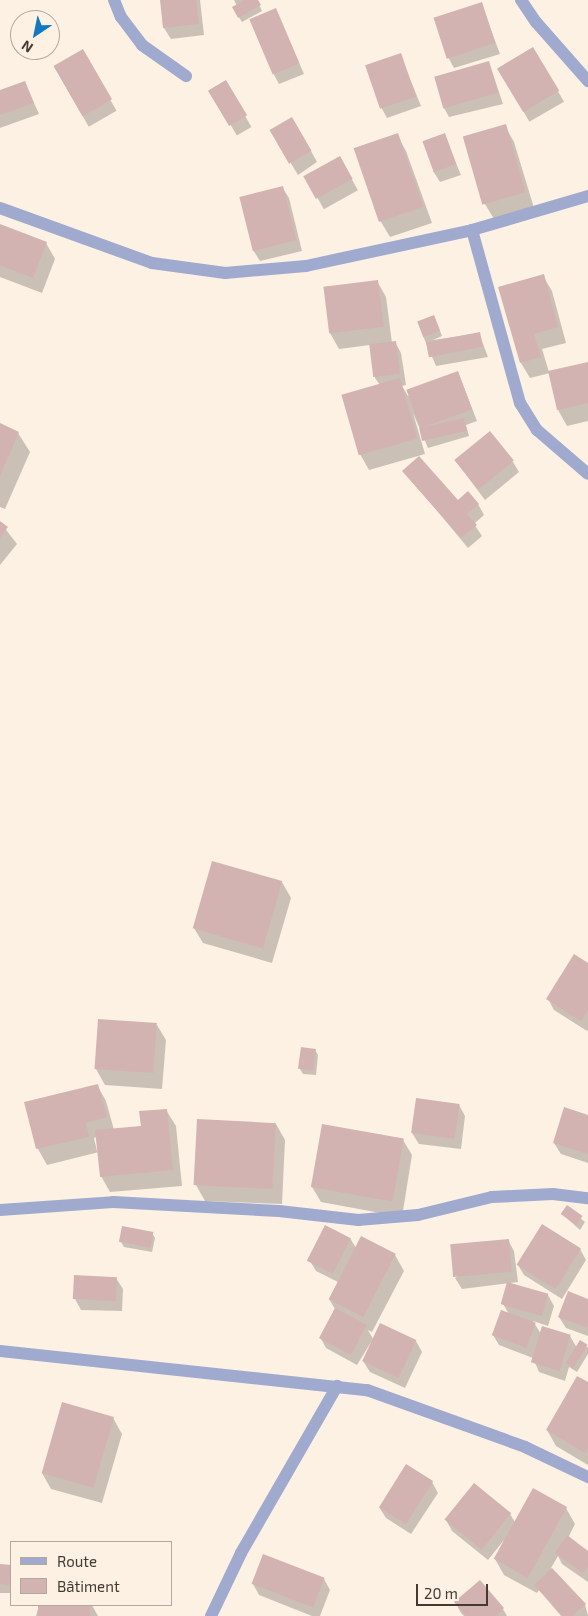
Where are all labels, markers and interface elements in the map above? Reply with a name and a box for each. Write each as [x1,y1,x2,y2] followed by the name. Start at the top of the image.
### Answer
[10,10,60,60] north arrow
[18,37,36,57] text: N
[10,1541,172,1606] legend
[57,1552,97,1570] text: Route
[418,1574,490,1606] scale bar
[57,1577,120,1595] text: Bâtiment
[424,1584,458,1602] text: 20 m

